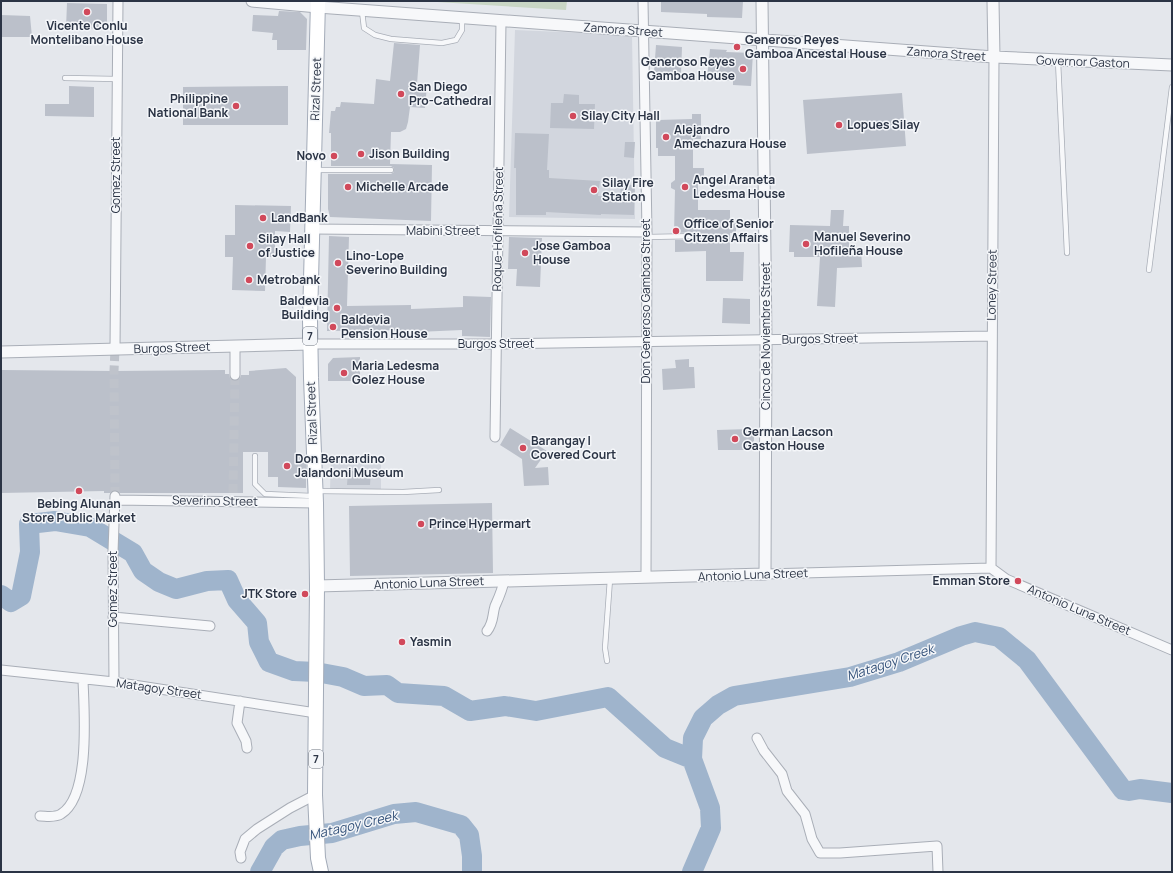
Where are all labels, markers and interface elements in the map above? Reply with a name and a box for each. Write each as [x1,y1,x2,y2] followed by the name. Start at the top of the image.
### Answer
[82,7,92,17] marker: Vicente Conlu Montelibano House
[31,17,143,48] place label: Vicente Conlu Montelibano House
[583,18,664,41] street label: Zamora Street
[745,31,887,62] place label: Generoso Reyes Gamboa Ancestal House
[732,42,742,52] marker: Generoso Reyes Gamboa Ancestal House
[906,42,987,65] street label: Zamora Street
[1036,51,1130,72] street label: Governor Gaston
[641,53,735,84] place label: Generoso Reyes Gamboa House
[306,57,325,121] street label: Rizal Street
[738,64,748,74] marker: Generoso Reyes Gamboa House
[409,78,492,109] place label: San Diego Pro-Cathedral
[396,89,406,99] marker: San Diego Pro-Cathedral
[148,90,229,121] place label: Philippine National Bank
[231,101,241,111] marker: Philippine National Bank
[581,107,660,124] place label: Silay City Hall
[568,111,578,121] marker: Silay City Hall
[847,116,920,133] place label: Lopues Silay
[834,120,844,130] marker: Lopues Silay
[674,121,786,152] place label: Alejandro Amechazura House
[661,132,671,142] marker: Alejandro Amechazura House
[107,136,124,213] street label: Gomez Street
[369,145,450,162] place label: Jison Building
[296,147,326,164] place label: Novo
[356,149,366,159] marker: Jison Building
[329,151,339,161] marker: Novo
[488,166,507,292] street label: Roque-Hofileña Street
[693,171,785,202] place label: Angel Araneta Ledesma House
[602,174,654,205] place label: Silay Fire Station
[356,178,449,195] place label: Michelle Arcade
[343,182,353,192] marker: Michelle Arcade
[680,182,690,192] marker: Angel Araneta Ledesma House
[589,185,599,195] marker: Silay Fire Station
[271,209,328,226] place label: LandBank
[258,213,268,223] marker: LandBank
[684,215,774,246] place label: Office of Senior Citzens Affairs
[637,218,654,383] street label: Don Generoso Gamboa Street
[406,222,480,239] street label: Mabini Street
[671,226,681,236] marker: Office of Senior Citzens Affairs
[814,228,911,259] place label: Manuel Severino Hofileña House
[258,230,315,261] place label: Silay Hall of Justice
[533,237,611,268] place label: Jose Gamboa House
[801,239,811,249] marker: Manuel Severino Hofileña House
[245,241,255,251] marker: Silay Hall of Justice
[346,247,447,278] place label: Lino-Lope Severino Building
[520,248,530,258] marker: Jose Gamboa House
[982,249,1001,321] street label: Loney Street
[333,258,343,268] marker: Lino-Lope Severino Building
[757,262,774,410] street label: Cinco de Noviembre Street
[257,271,321,288] place label: Metrobank
[244,275,254,285] marker: Metrobank
[280,292,329,323] place label: Baldevia Building
[332,303,342,313] marker: Baldevia Building
[341,311,428,342] place label: Baldevia Pension House
[328,322,338,332] marker: Baldevia Pension House
[303,327,317,345] road number: 7
[782,329,859,348] street label: Burgos Street
[458,335,535,352] street label: Burgos Street
[133,338,211,357] street label: Burgos Street
[352,357,439,388] place label: Maria Ledesma Golez House
[339,368,349,378] marker: Maria Ledesma Golez House
[302,381,321,445] street label: Rizal Street
[743,423,833,454] place label: German Lacson Gaston House
[531,432,616,463] place label: Barangay I Covered Court
[730,434,740,444] marker: German Lacson Gaston House
[518,443,528,453] marker: Barangay I Covered Court
[295,450,404,481] place label: Don Bernardino Jalandoni Museum
[282,461,292,471] marker: Don Bernardino Jalandoni Museum
[74,486,84,496] marker: Bebing Alunan Store Public Market
[172,491,258,510] street label: Severino Street
[22,495,136,526] place label: Bebing Alunan Store Public Market
[429,515,531,532] place label: Prince Hypermart
[416,519,426,529] marker: Prince Hypermart
[104,550,121,627] street label: Gomez Street
[697,564,809,585] street label: Antonio Luna Street
[373,572,485,593] street label: Antonio Luna Street
[933,572,1010,589] place label: Emman Store
[1013,576,1023,586] marker: Emman Store
[1025,580,1134,639] street label: Antonio Luna Street
[242,585,297,602] place label: JTK Store
[300,589,310,599] marker: JTK Store
[410,633,451,650] place label: Yasmin
[397,637,407,647] marker: Yasmin
[844,639,938,685] water label: Matagoy Creek
[115,674,203,703] street label: Matagoy Street
[309,750,323,768] road number: 7
[307,805,402,844] water label: Matagoy Creek

